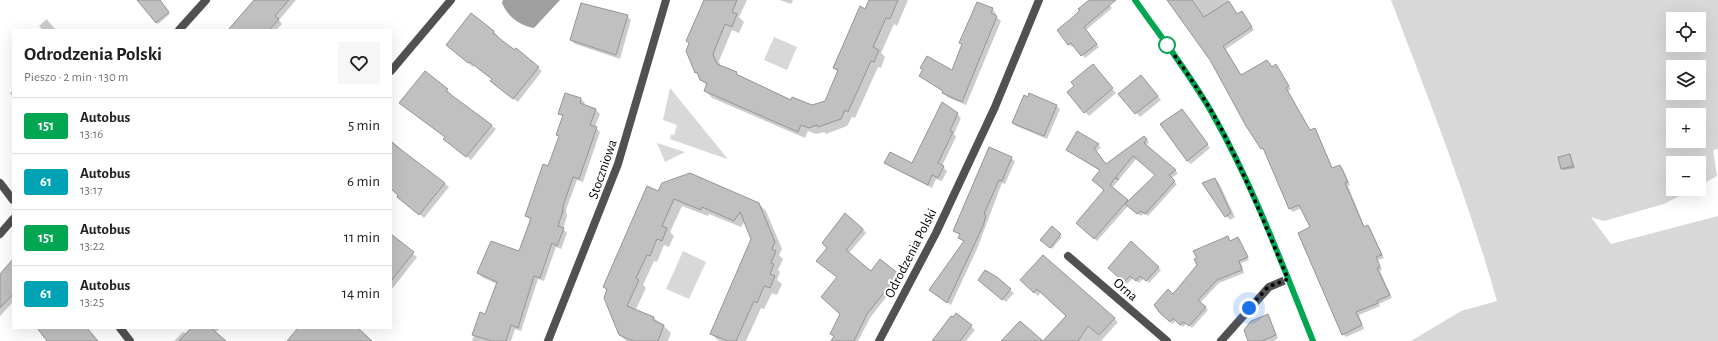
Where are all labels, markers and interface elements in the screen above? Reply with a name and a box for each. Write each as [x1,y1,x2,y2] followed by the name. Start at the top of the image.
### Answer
[1666,12,1706,196] map controls
[1666,12,1706,52] button: locate
[1158,36,1176,54] unlabelled marker
[338,42,380,84] button: heart
[24,45,162,64] text: Odrodzenia Polski
[1666,60,1706,100] button: layers
[24,71,128,84] text: Pieszo · 2 min · 130 m
[1666,108,1706,148] button: +
[80,110,130,125] text: Autobus
[348,118,380,133] text: 5 min
[38,119,54,133] text: 151
[80,128,103,141] text: 13:16
[586,137,620,201] street label: Stoczniowa
[1666,156,1706,196] button: −
[80,166,130,181] text: Autobus
[347,174,380,189] text: 6 min
[40,175,52,189] text: 61
[80,184,103,197] text: 13:17
[882,207,939,300] street label: Odrodzenia Polski
[80,222,130,237] text: Autobus
[344,230,380,245] text: 11 min
[38,231,54,245] text: 151
[80,240,105,253] text: 13:22
[1111,276,1141,304] street label: Orna
[80,278,130,293] text: Autobus
[342,286,380,301] text: 14 min
[40,287,52,301] text: 61
[80,296,104,309] text: 13:25
[1239,298,1259,318] your location

